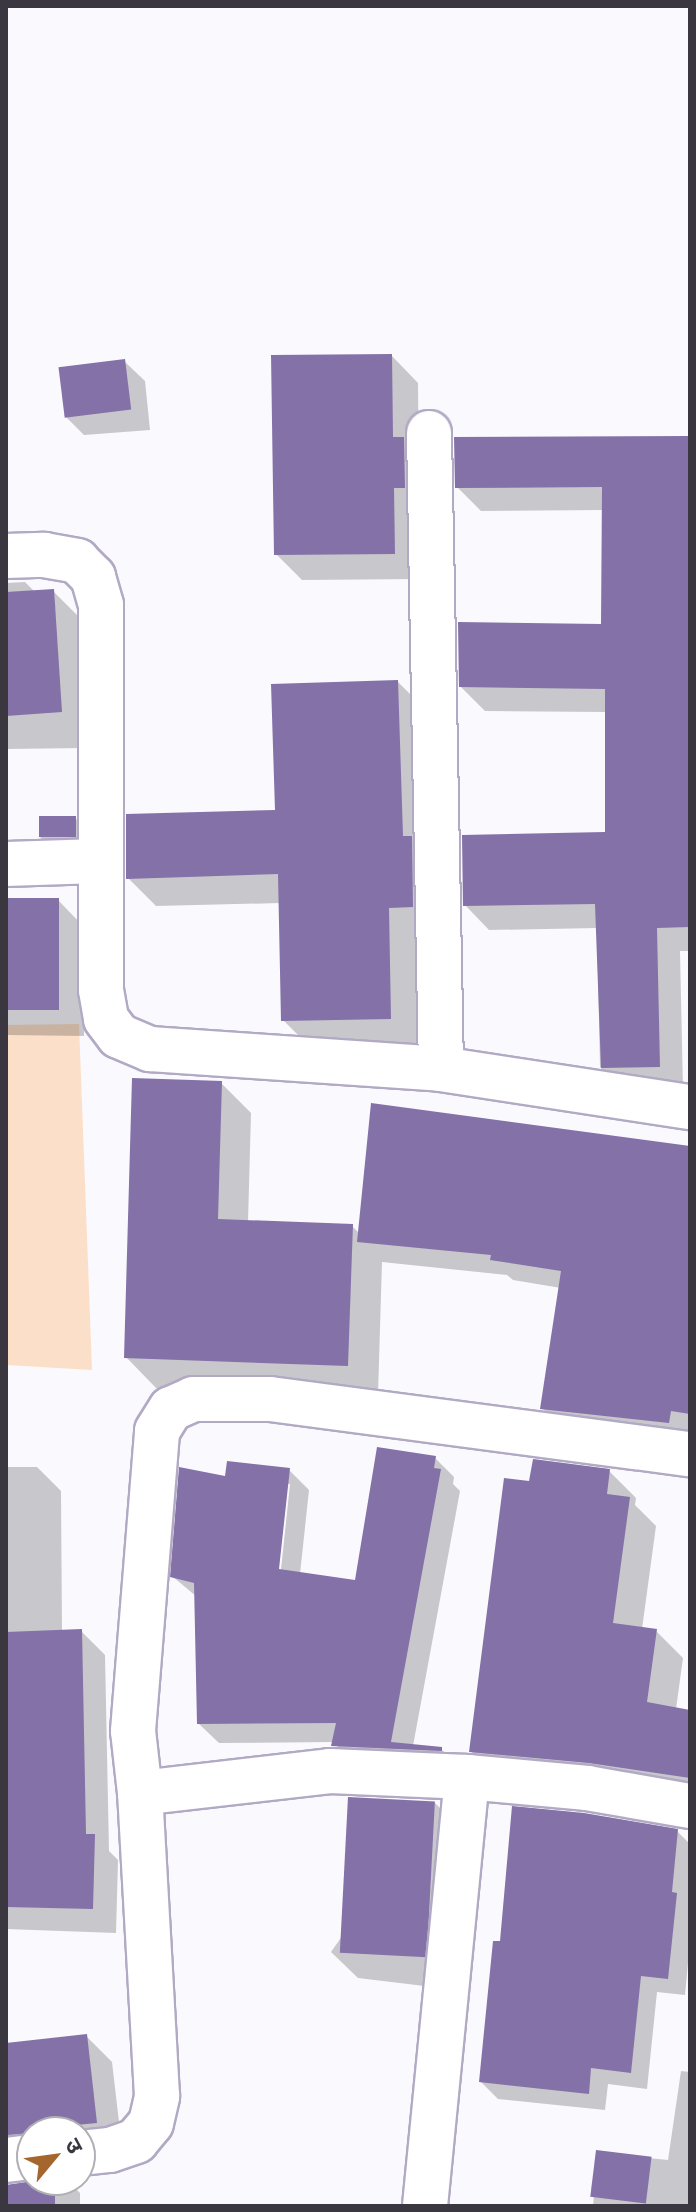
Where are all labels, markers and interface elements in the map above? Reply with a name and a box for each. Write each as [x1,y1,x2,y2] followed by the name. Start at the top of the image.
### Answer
[16,2116,96,2196] north arrow
[61,2133,90,2157] text: उ

